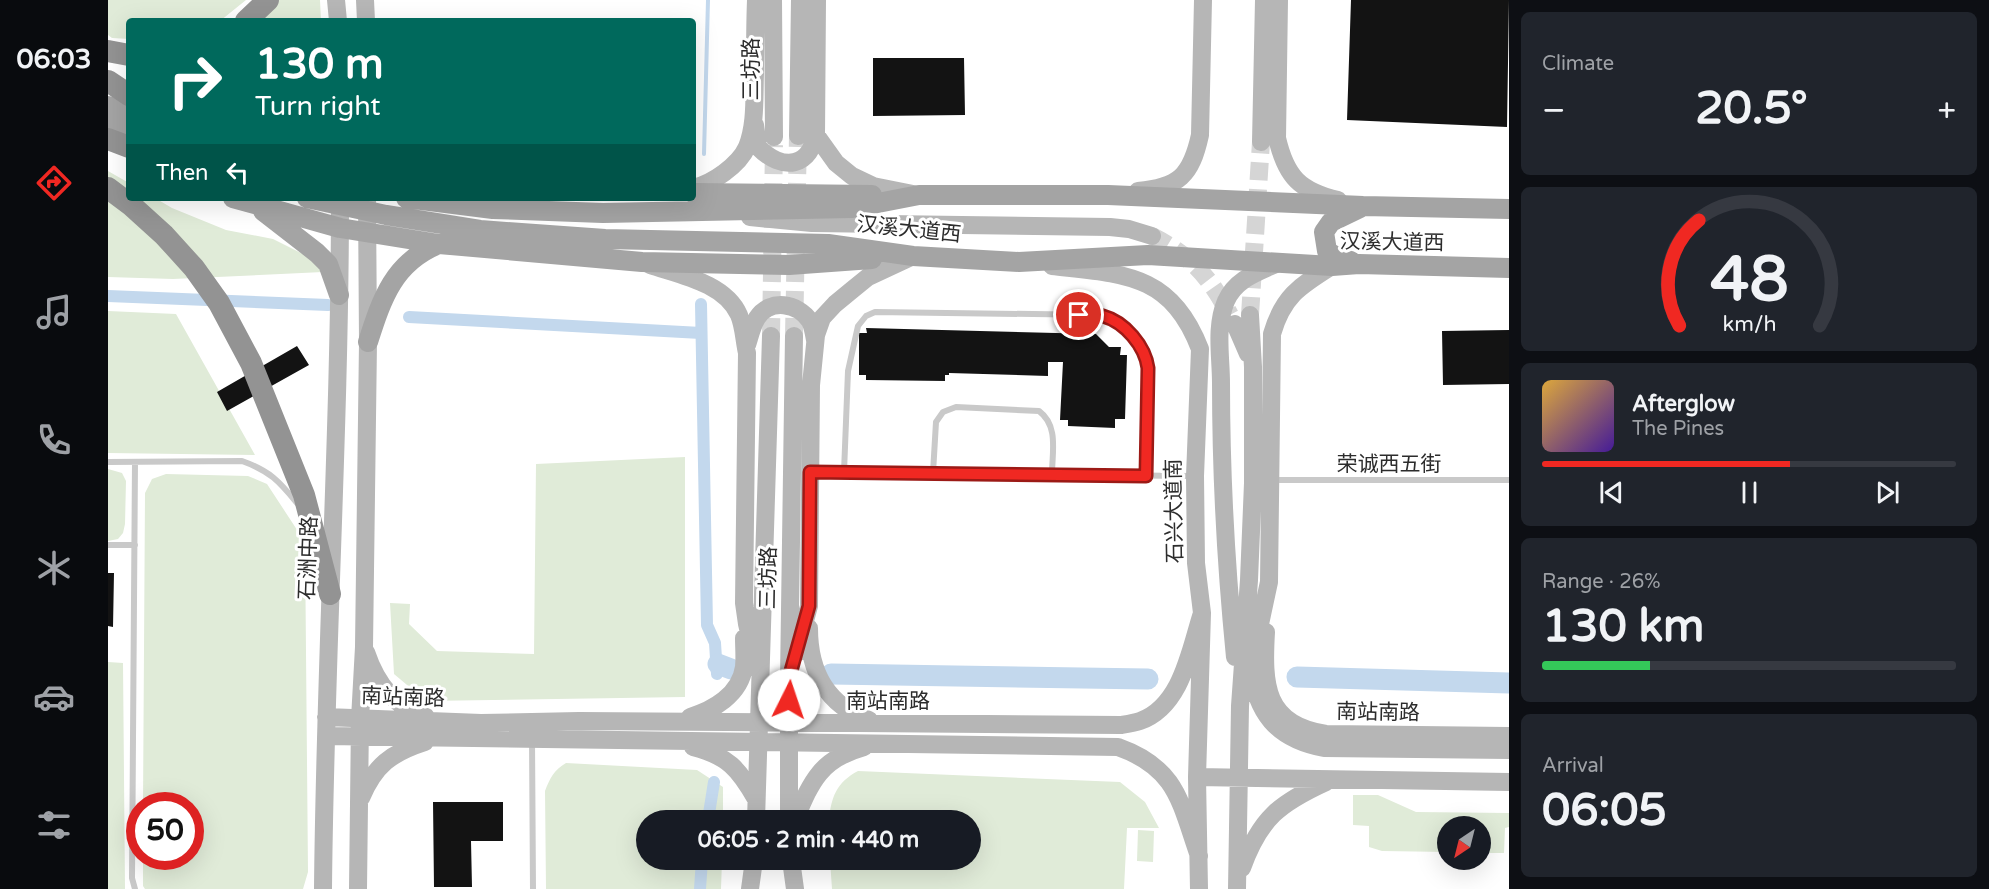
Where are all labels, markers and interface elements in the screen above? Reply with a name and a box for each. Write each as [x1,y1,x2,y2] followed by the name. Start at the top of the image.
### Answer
[739,38,764,101] street label: 三坊路
[255,39,384,90] text: 130 m
[156,42,234,120] icon: right
[17,43,91,76] text: 06:03
[1542,52,1614,76] text: Climate
[1695,82,1808,136] text: 20.5°
[255,90,381,123] text: Turn right
[1542,91,1566,130] text: −
[1937,91,1956,130] text: +
[221,156,254,189] icon: left
[156,160,209,186] text: Then
[33,162,75,204] icon: directions
[855,212,962,247] street label: 汉溪大道西
[1339,229,1445,256] street label: 汉溪大道西
[1710,243,1788,318] text: 48
[1053,289,1104,340] pin
[33,291,75,333] icon: music
[1062,298,1095,331] icon: arrive
[1722,312,1776,338] text: km/h
[1632,391,1735,417] text: Afterglow
[1632,417,1724,441] text: The Pines
[33,419,75,461] icon: phone
[1337,452,1442,477] street label: 荣诚西五街
[1161,458,1188,564] street label: 石兴大道南
[1595,476,1628,509] icon: previous
[1733,476,1766,509] icon: pause
[1871,476,1904,509] icon: next
[295,516,322,600] street label: 石洲中路
[755,546,782,610] street label: 三坊路
[33,547,75,589] icon: climate
[1542,570,1661,594] text: Range · 26%
[1542,600,1704,654] text: 130 km
[757,668,821,732] position arrow
[33,676,75,718] icon: car
[361,684,445,711] street label: 南站南路
[846,689,930,714] street label: 南站南路
[1336,699,1420,726] street label: 南站南路
[1542,754,1604,778] text: Arrival
[1542,784,1667,838] text: 06:05
[126,792,204,870] speed limit sign: 50
[33,804,75,846] icon: filters
[1437,816,1491,870] north arrow
[1437,816,1491,870] map controls
[698,827,919,853] text: 06:05 · 2 min · 440 m

